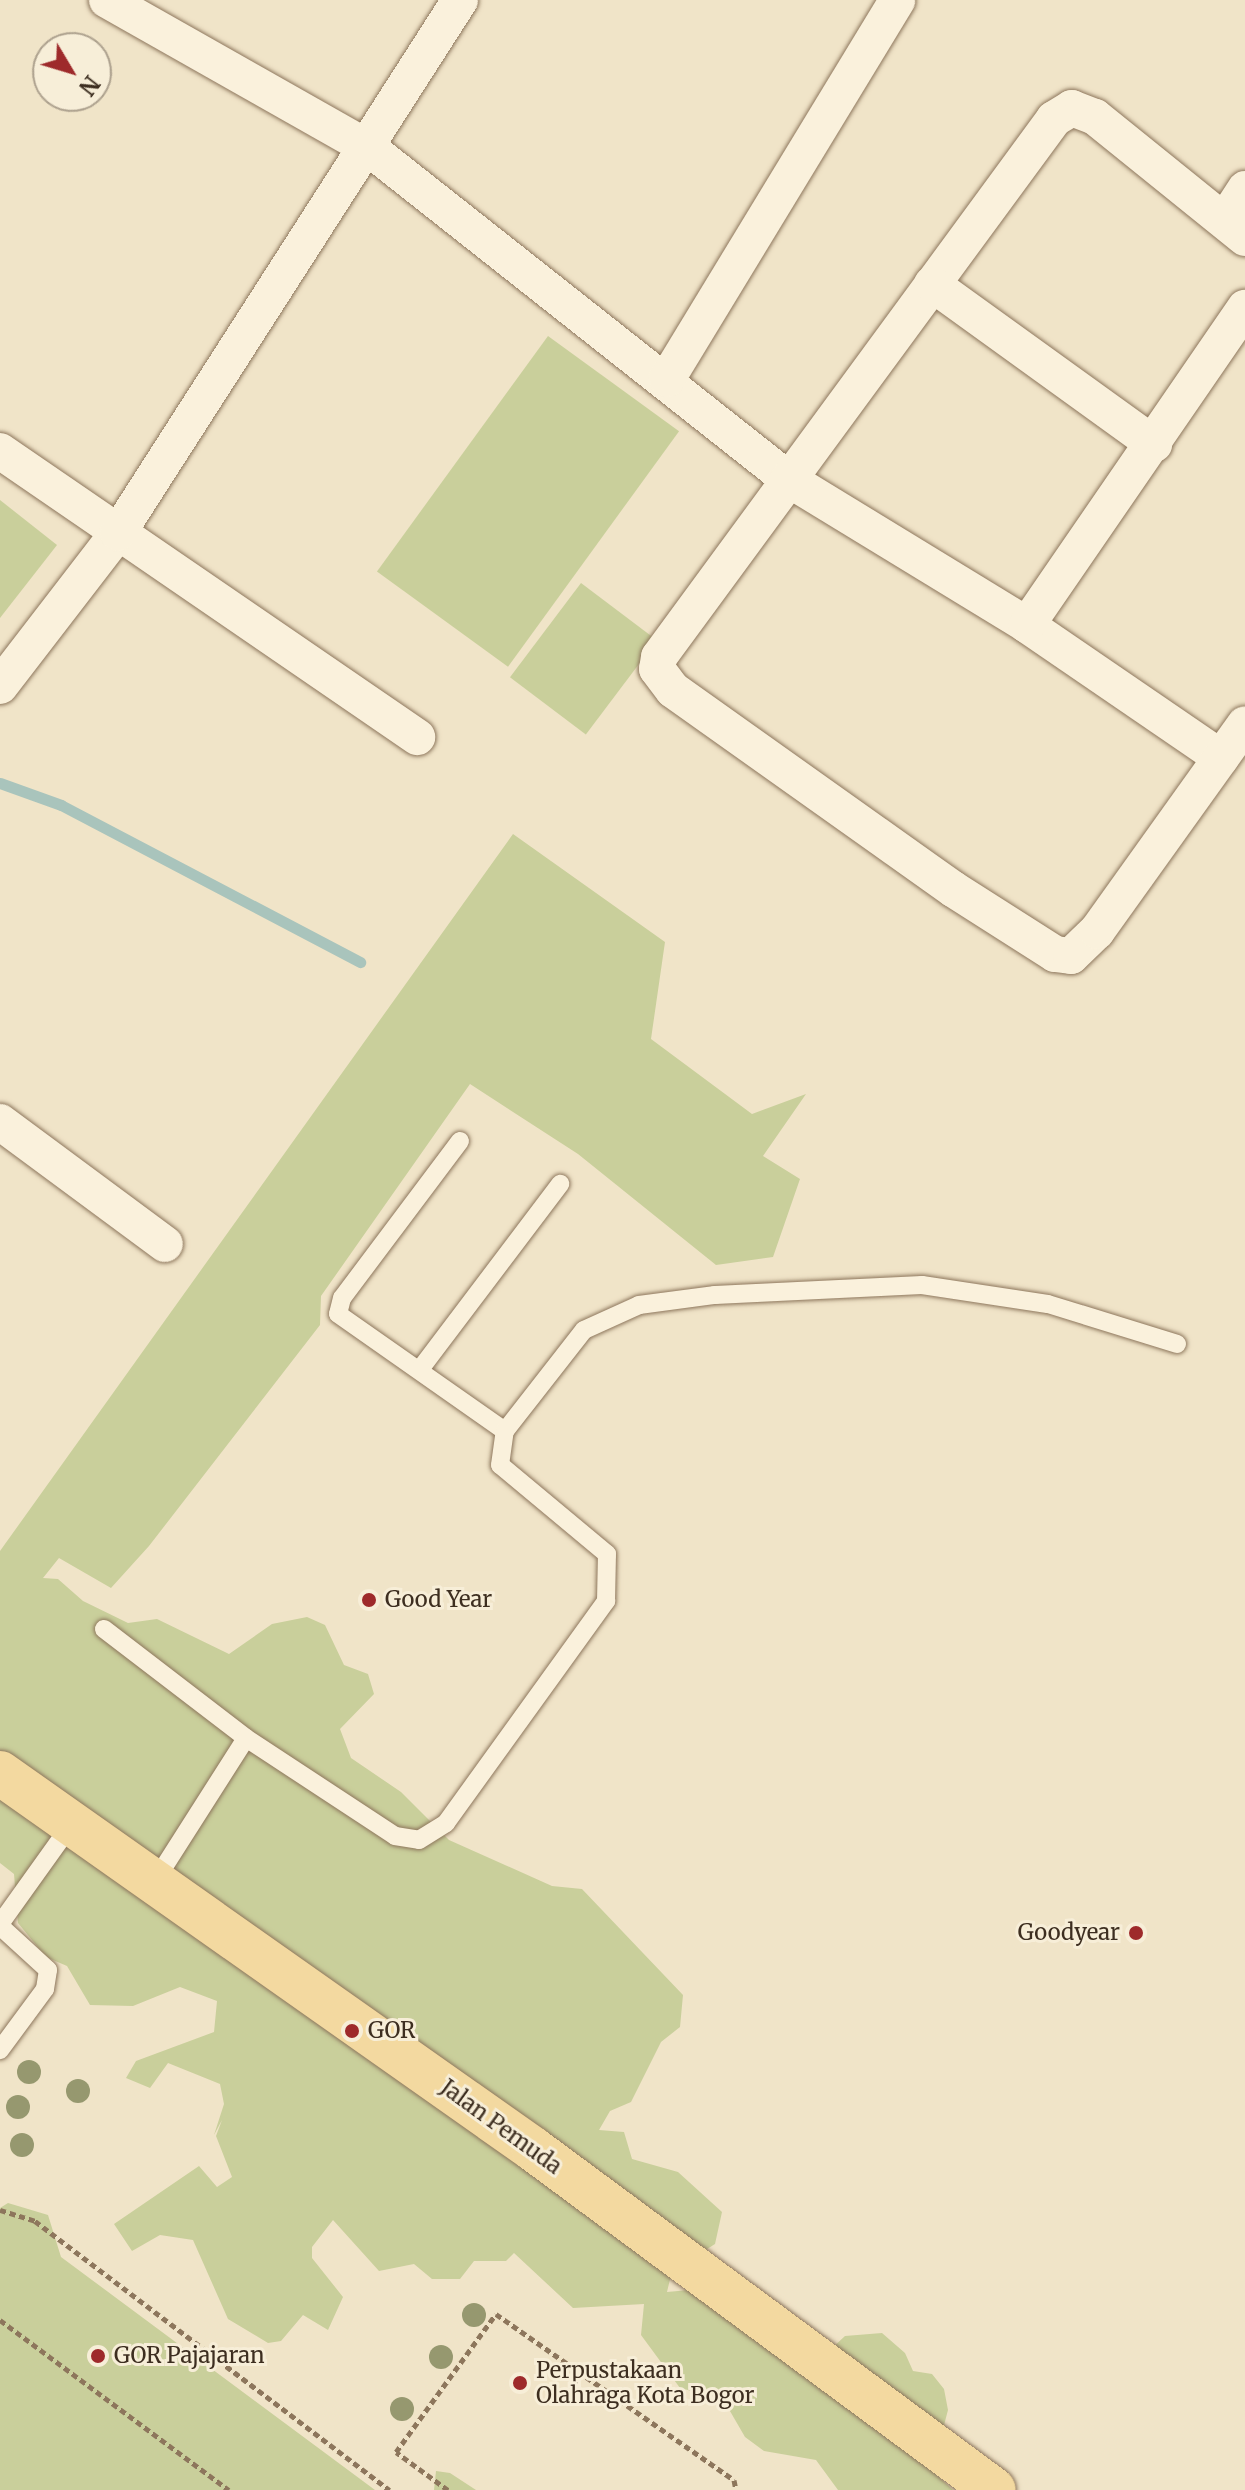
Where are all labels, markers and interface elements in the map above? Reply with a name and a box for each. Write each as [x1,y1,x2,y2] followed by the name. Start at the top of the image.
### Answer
[32,32,112,112] north arrow
[73,70,106,101] text: N
[385,1587,492,1613] place label: Good Year
[360,1591,378,1609] marker: Good Year
[1018,1920,1120,1946] place label: Goodyear
[1127,1924,1145,1942] marker: Goodyear
[368,2018,415,2044] place label: GOR
[343,2022,361,2040] marker: GOR
[435,2074,567,2180] street label: Jalan Pemuda
[114,2343,264,2369] place label: GOR Pajajaran
[89,2347,107,2365] marker: GOR Pajajaran
[536,2357,754,2408] place label: Perpustakaan Olahraga Kota Bogor
[511,2374,529,2392] marker: Perpustakaan Olahraga Kota Bogor

